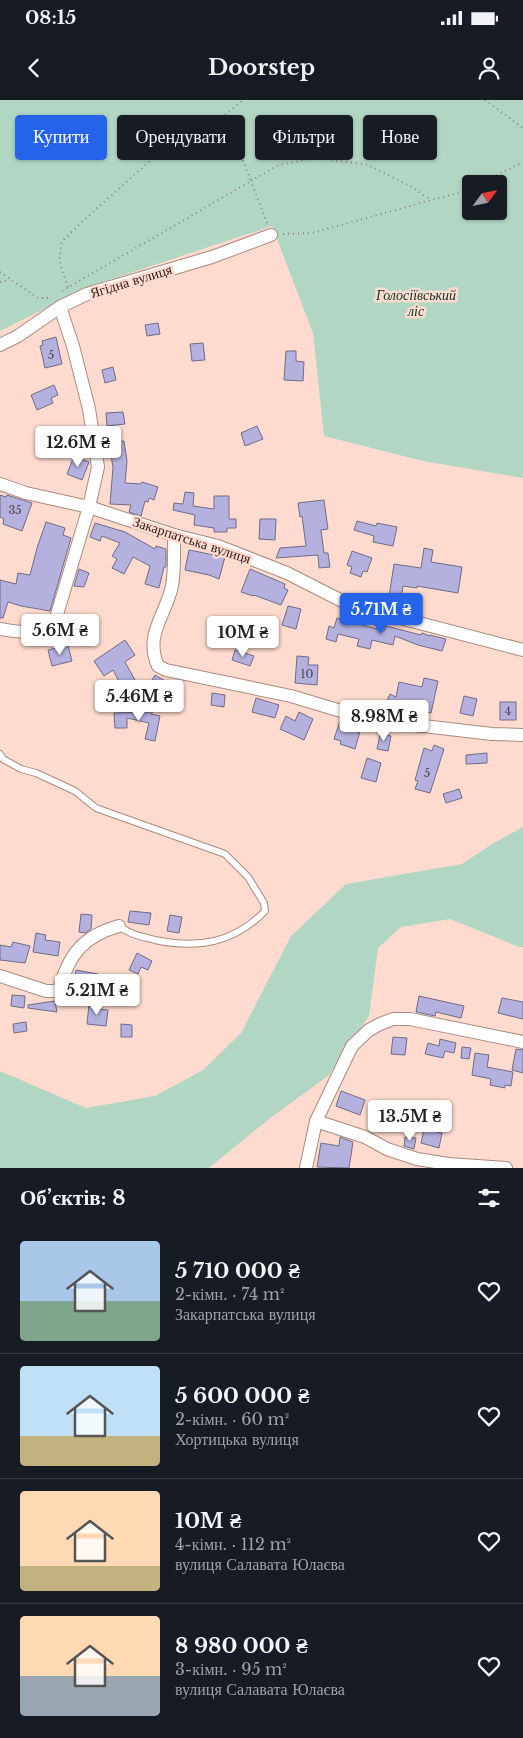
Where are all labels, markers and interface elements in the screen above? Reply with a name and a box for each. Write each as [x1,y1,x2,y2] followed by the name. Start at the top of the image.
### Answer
[25,6,76,29] text: 08:15
[20,54,48,82] icon: back
[208,54,315,81] text: Doorstep
[475,54,503,82] icon: person
[15,115,107,160] chip: Купити
[117,115,245,160] chip: Орендувати
[255,115,353,160] chip: Фільтри
[363,115,437,160] chip: Нове
[462,175,508,220] north arrow
[462,175,507,220] map controls
[88,260,175,302] street label: Ягідна вулиця
[375,286,456,320] park label: Голосіївський ліс
[48,348,54,362] house number: 5
[32,426,124,468] pin: 12.6M ₴
[46,432,110,452] text: 12.6M ₴
[8,503,22,517] house number: 35
[131,512,254,568] street label: Закарпатська вулиця
[335,592,427,635] pin: 5.71M ₴
[351,599,411,619] text: 5.71M ₴
[19,614,101,656] pin: 5.6M ₴
[208,616,278,658] pin: 10M ₴
[32,620,88,640] text: 5.6M ₴
[218,622,268,642] text: 10M ₴
[301,667,314,681] house number: 10
[93,680,185,722] pin: 5.46M ₴
[106,686,172,706] text: 5.46M ₴
[338,700,430,742] pin: 8.98M ₴
[505,704,511,718] house number: 4
[351,706,417,726] text: 8.98M ₴
[424,766,430,780] house number: 5
[51,974,143,1016] pin: 5.21M ₴
[66,980,128,1000] text: 5.21M ₴
[364,1100,456,1142] pin: 13.5M ₴
[379,1106,441,1126] text: 13.5M ₴
[475,1184,503,1212] icon: filters
[20,1185,125,1211] text: Об’єктів: 8
[175,1258,300,1284] text: 5 710 000 ₴
[60,1261,120,1321] icon: home
[475,1277,503,1305] icon: heart
[175,1284,285,1304] text: 2-кімн. · 74 m²
[175,1304,316,1324] text: Закарпатська вулиця
[175,1383,309,1409] text: 5 600 000 ₴
[60,1386,120,1446] icon: home
[475,1402,503,1430] icon: heart
[175,1409,289,1429] text: 2-кімн. · 60 m²
[175,1429,299,1449] text: Хортицька вулиця
[175,1508,241,1534] text: 10M ₴
[60,1511,120,1571] icon: home
[475,1527,503,1555] icon: heart
[175,1534,291,1554] text: 4-кімн. · 112 m²
[175,1554,345,1574] text: вулиця Салавата Юлаєва
[175,1633,308,1659] text: 8 980 000 ₴
[60,1636,120,1696] icon: home
[475,1652,503,1680] icon: heart
[175,1659,287,1679] text: 3-кімн. · 95 m²
[175,1679,345,1699] text: вулиця Салавата Юлаєва

